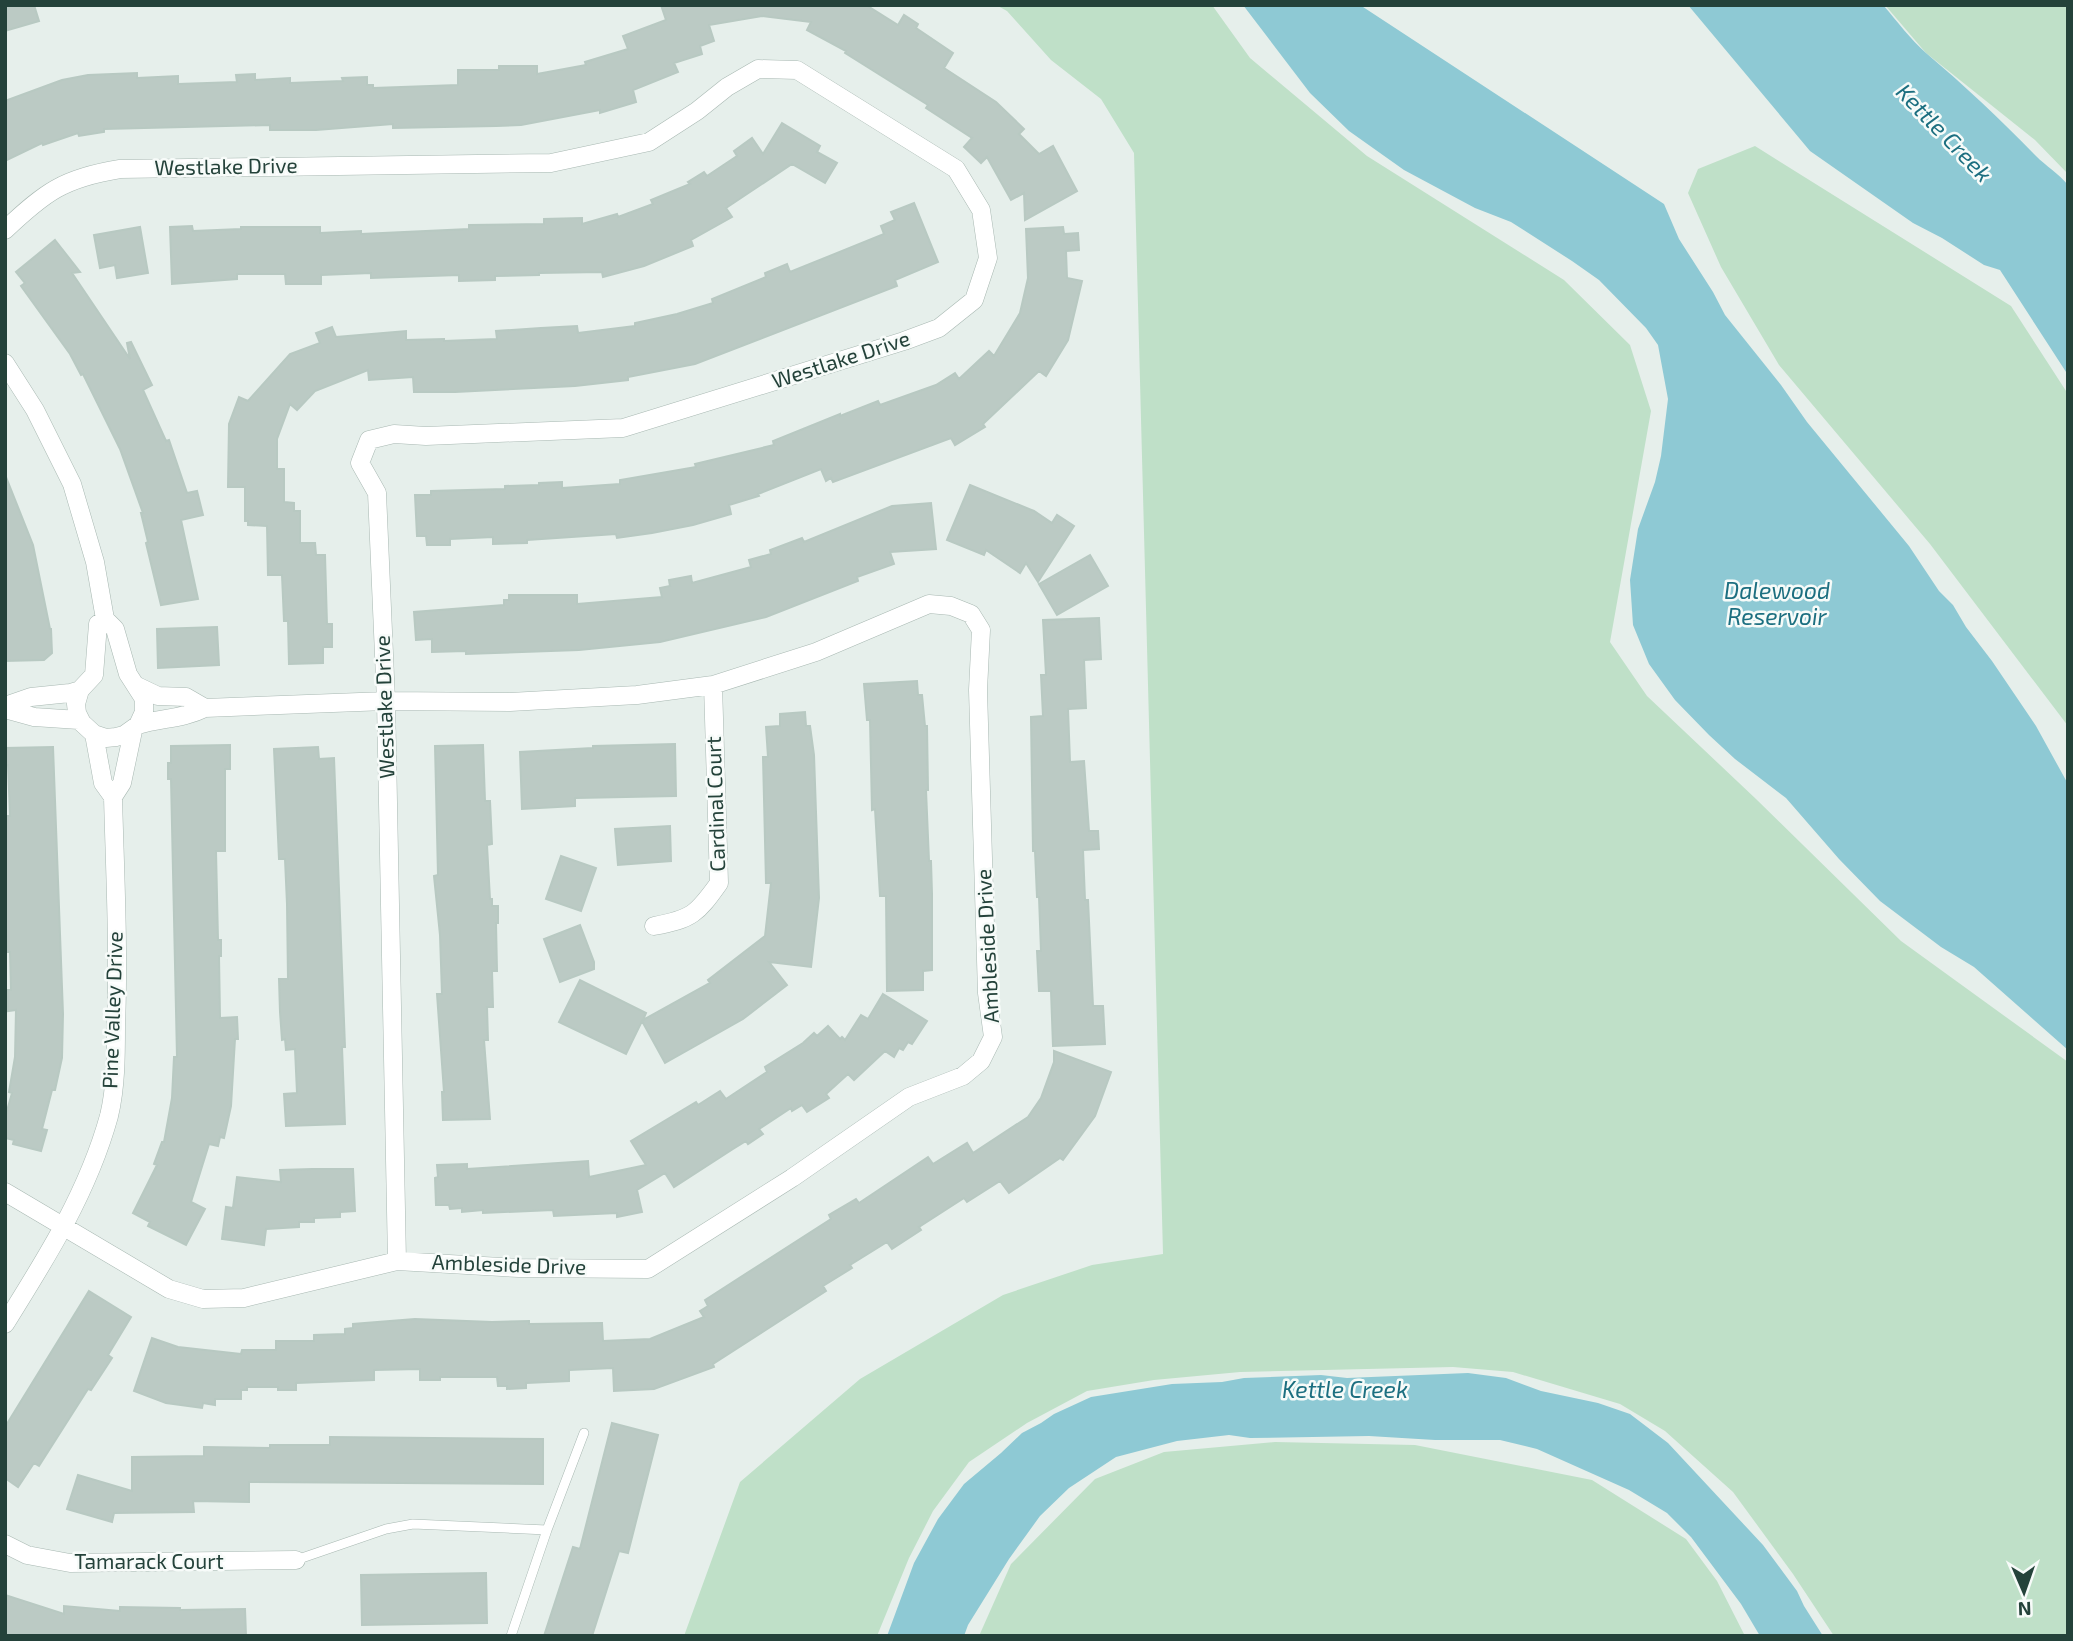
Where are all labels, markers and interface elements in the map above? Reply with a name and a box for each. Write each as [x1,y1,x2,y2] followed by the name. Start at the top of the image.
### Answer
[1891,77,1998,187] water label: Kettle Creek
[154,152,298,179] street label: Westlake Drive
[768,325,913,393] street label: Westlake Drive
[1724,576,1830,630] water label: Dalewood Reservoir
[369,635,398,779] street label: Westlake Drive
[700,736,729,872] street label: Cardinal Court
[970,868,1003,1024] street label: Ambleside Drive
[96,931,127,1089] street label: Pine Valley Drive
[431,1248,587,1279] street label: Ambleside Drive
[1282,1375,1408,1403] water label: Kettle Creek
[74,1548,224,1573] street label: Tamarack Court
[1989,1557,2059,1627] north arrow
[2017,1598,2032,1621] text: N

